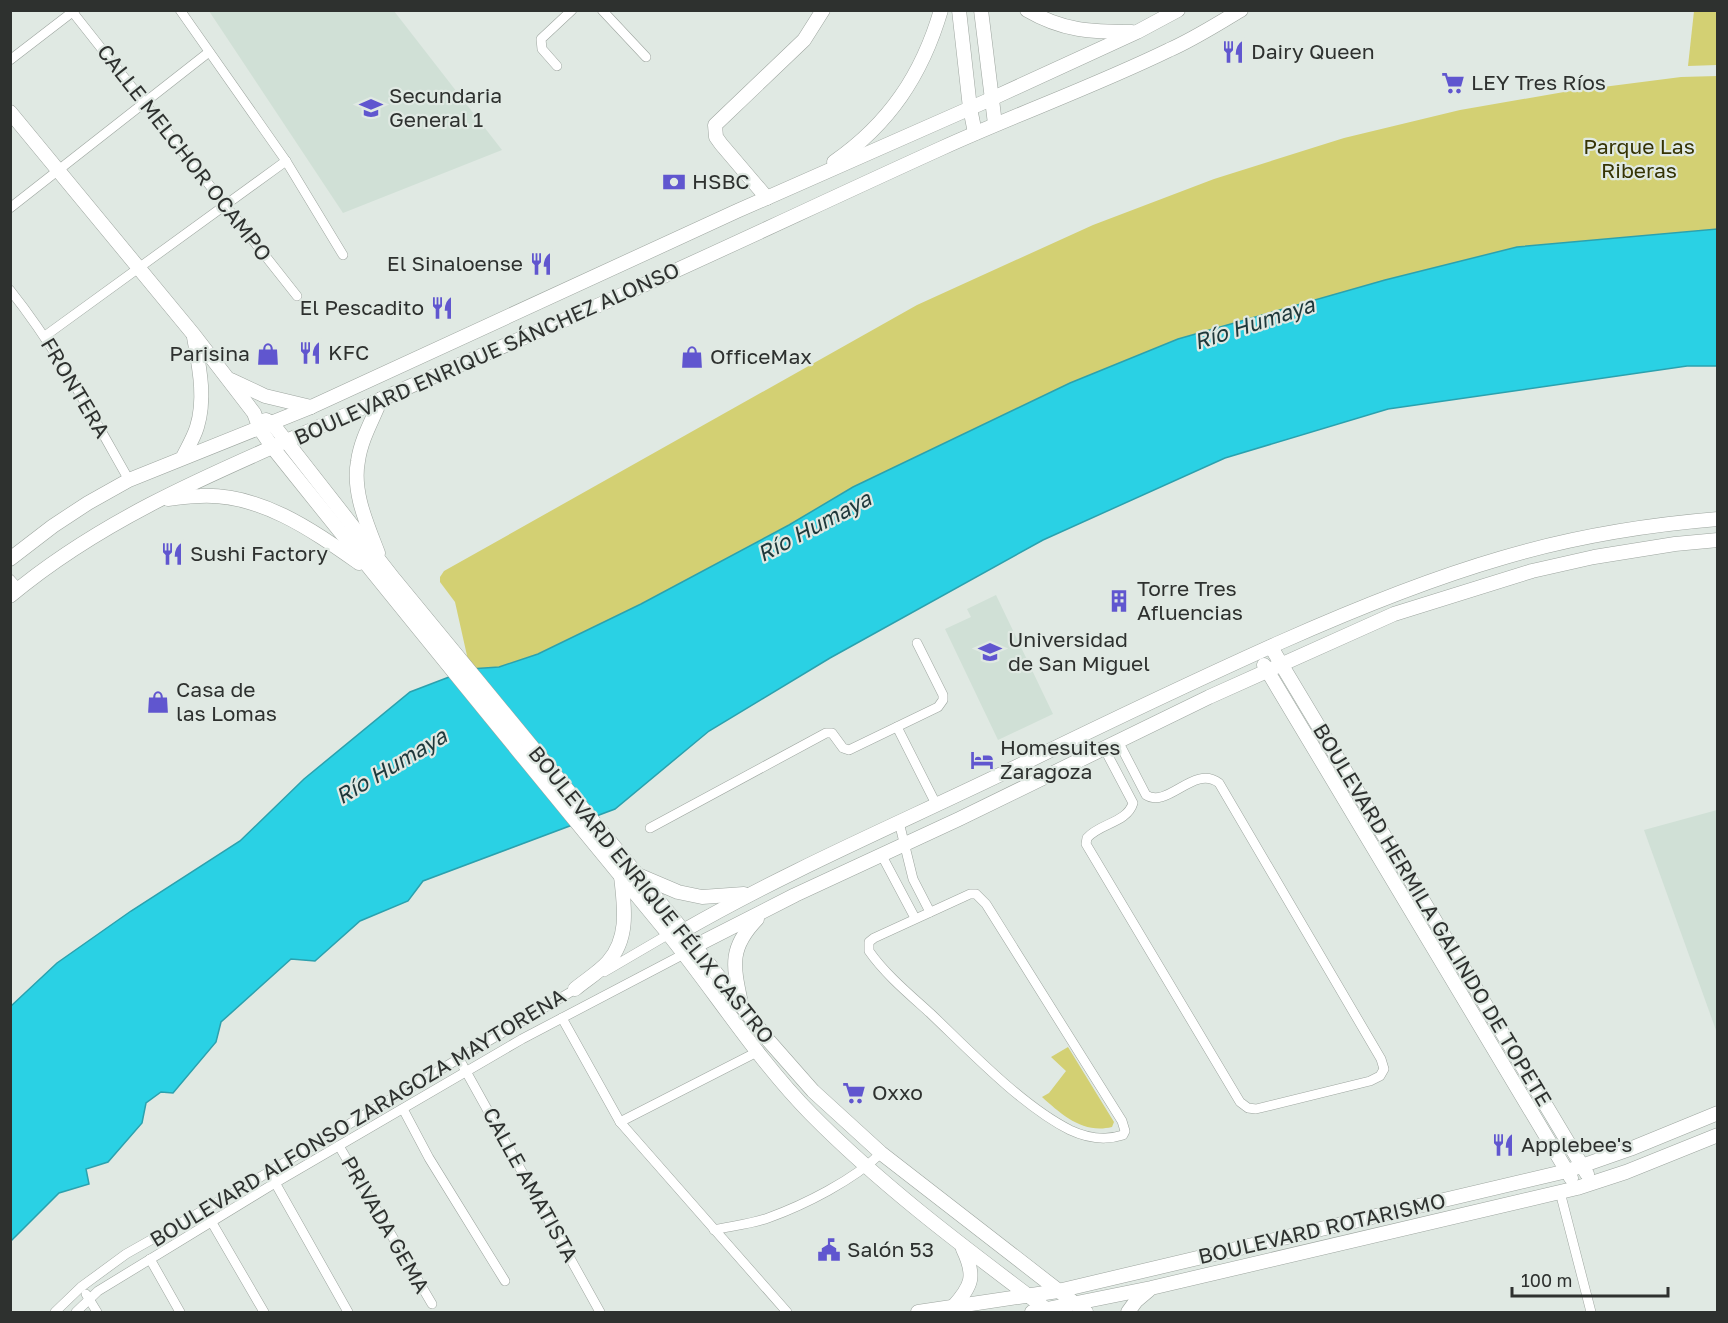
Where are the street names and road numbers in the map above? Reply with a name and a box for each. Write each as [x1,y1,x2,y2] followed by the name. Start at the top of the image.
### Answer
[92,39,278,266] street label: CALLE MELCHOR OCAMPO
[290,256,683,450] street label: BOULEVARD ENRIQUE SÁNCHEZ ALONSO
[36,333,116,442] street label: FRONTERA
[1308,718,1558,1111] street label: BOULEVARD HERMILA GALINDO DE TOPETE
[523,740,780,1049] street label: BOULEVARD ENRIQUE FÉLIX CASTRO
[145,982,570,1252] street label: BOULEVARD ALFONSO ZARAGOZA MAYTORENA
[478,1103,584,1266] street label: CALLE AMATISTA
[336,1151,436,1298] street label: PRIVADA GEMA
[1196,1187,1448,1269] street label: BOULEVARD ROTARISMO

